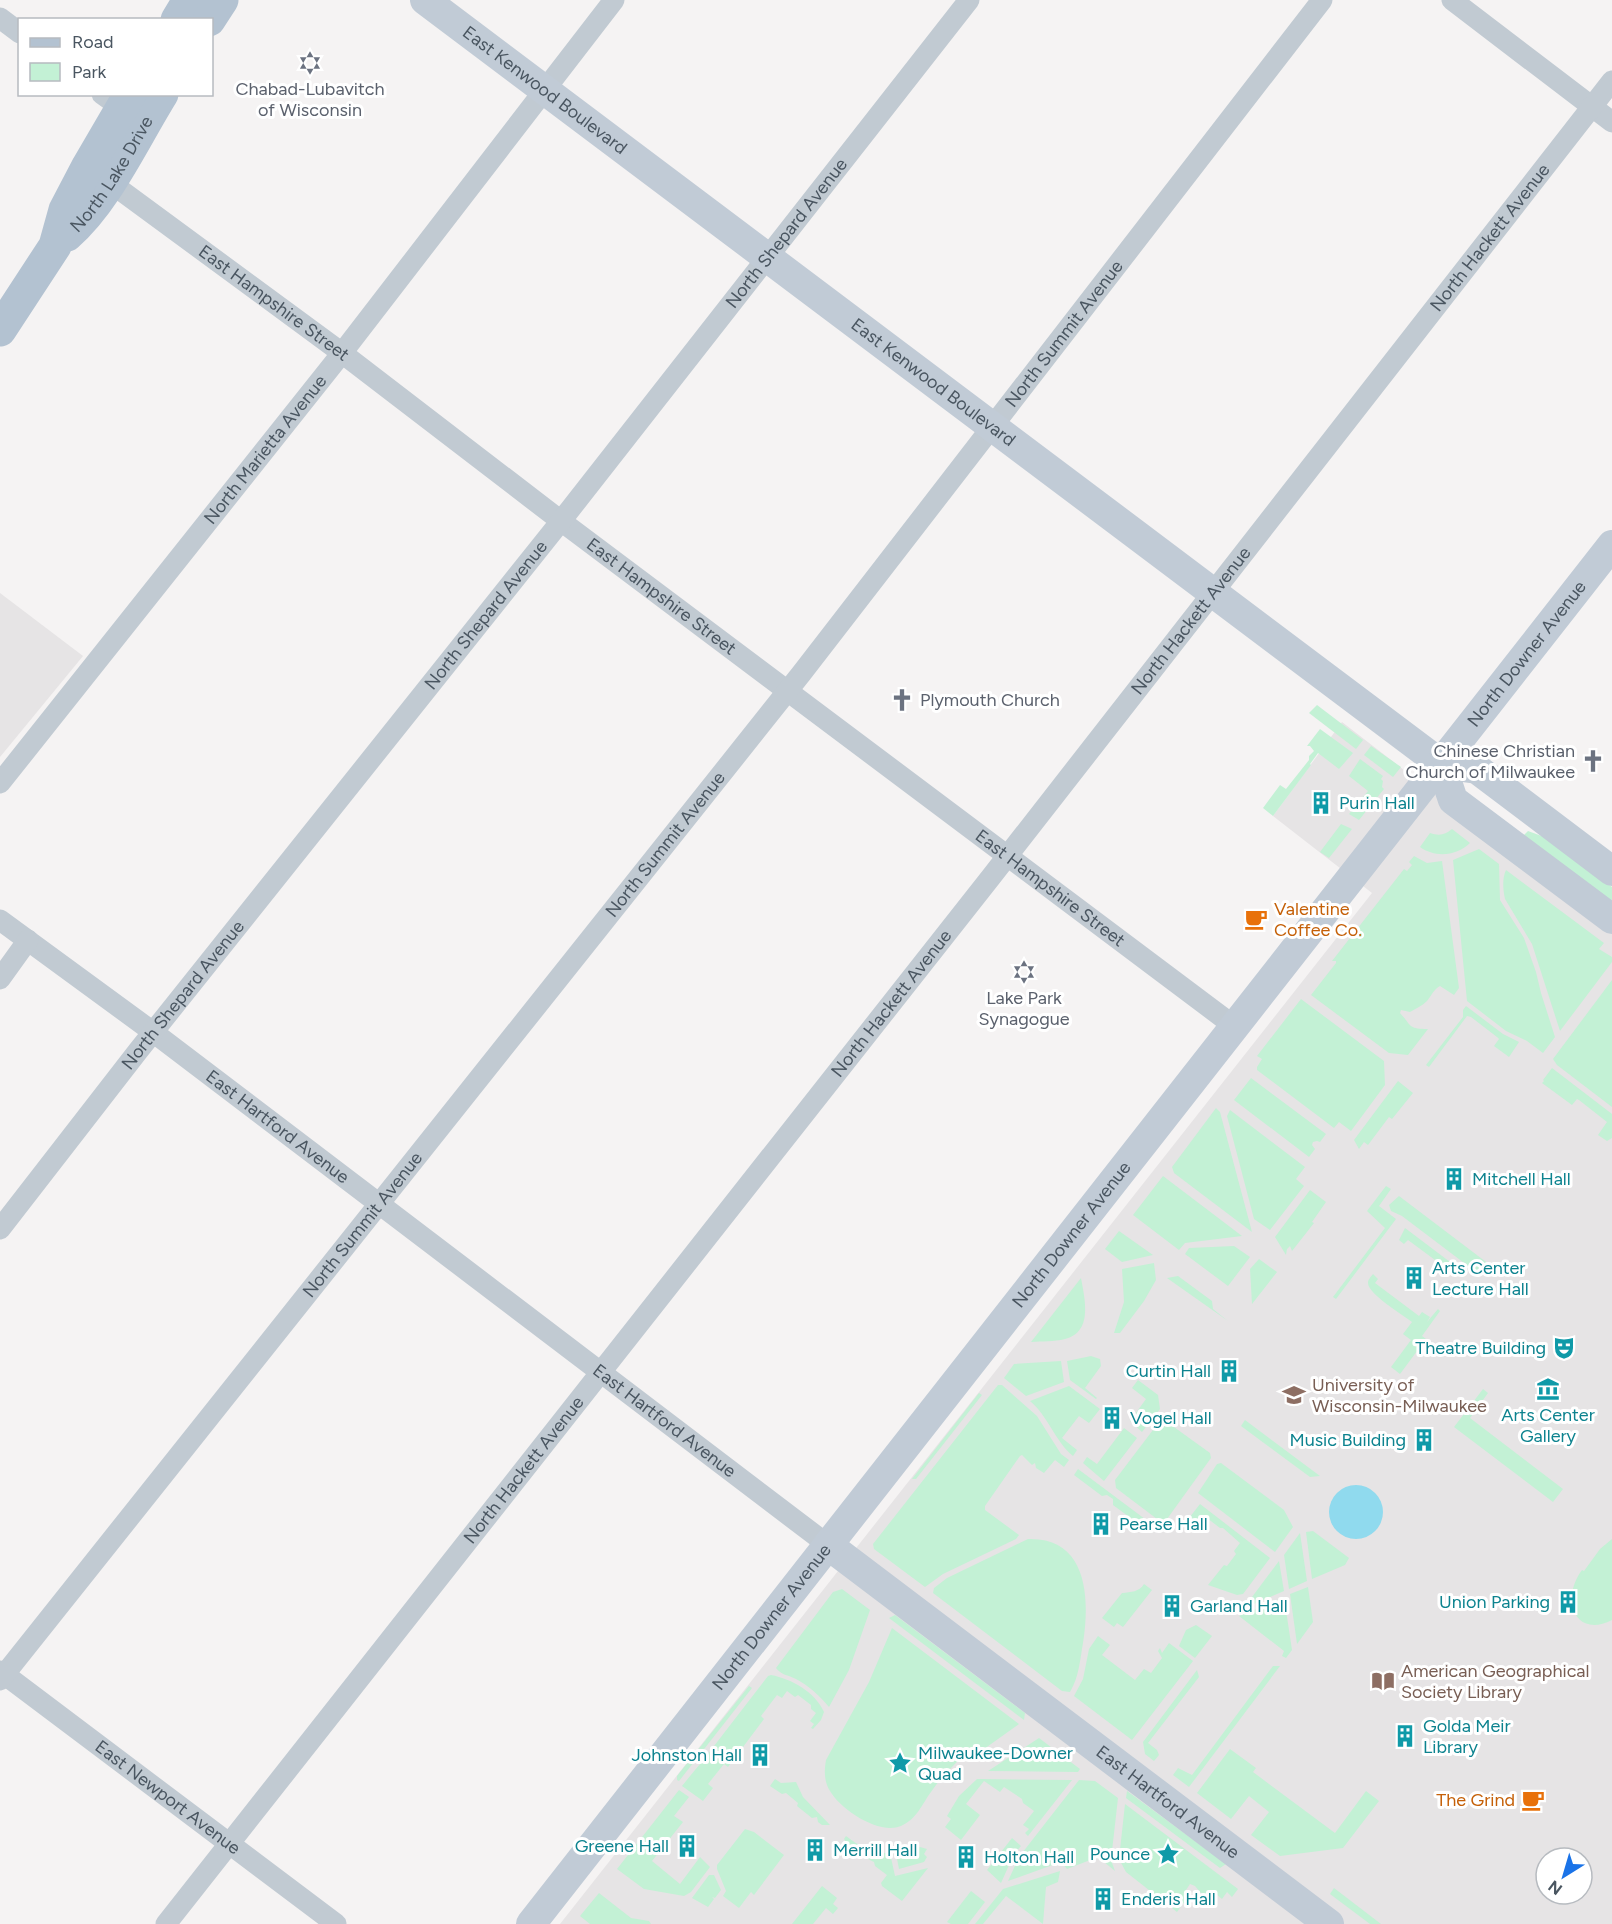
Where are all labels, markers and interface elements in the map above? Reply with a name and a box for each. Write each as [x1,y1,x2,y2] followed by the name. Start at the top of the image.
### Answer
[18,18,213,96] legend
[458,21,631,159] street label: East Kenwood Boulevard
[72,31,113,53] text: Road
[297,50,323,76] synagogue icon: Chabad-Lubavitch of Wisconsin
[72,61,107,83] text: Park
[235,78,385,121] place label: Chabad-Lubavitch of Wisconsin
[65,112,158,237] street label: North Lake Drive
[721,154,852,313] street label: North Shepard Avenue
[1425,159,1554,316] street label: North Hackett Avenue
[194,240,354,366] street label: East Hampshire Street
[1000,256,1128,412] street label: North Summit Avenue
[847,313,1020,451] street label: East Kenwood Boulevard
[199,370,331,529] street label: North Marietta Avenue
[582,533,741,660] street label: East Hampshire Street
[420,536,552,694] street label: North Shepard Avenue
[1126,542,1256,699] street label: North Hackett Avenue
[1463,576,1591,731] street label: North Downer Avenue
[889,687,915,713] church icon: Plymouth Church
[920,689,1060,711] place label: Plymouth Church
[1405,740,1575,783] place label: Chinese Christian Church of Milwaukee
[1580,748,1606,774] church icon: Chinese Christian Church of Milwaukee
[601,767,730,922] street label: North Summit Avenue
[1308,790,1334,816] building icon: Purin Hall
[1339,792,1415,814] place label: Purin Hall
[971,825,1130,951] street label: East Hampshire Street
[1274,898,1362,941] place label: Valentine Coffee Co.
[1243,906,1269,932] cafe icon: Valentine Coffee Co.
[117,916,249,1074] street label: North Shepard Avenue
[827,925,956,1082] street label: North Hackett Avenue
[1011,959,1037,985] synagogue icon: Lake Park Synagogue
[978,987,1070,1030] place label: Lake Park Synagogue
[202,1065,354,1188] street label: East Hartford Avenue
[298,1147,427,1302] street label: North Summit Avenue
[1007,1157,1136,1312] street label: North Downer Avenue
[1441,1166,1467,1192] building icon: Mitchell Hall
[1472,1168,1571,1190] place label: Mitchell Hall
[1432,1257,1529,1300] place label: Arts Center Lecture Hall
[1401,1265,1427,1291] building icon: Arts Center Lecture Hall
[1551,1335,1577,1361] theatre icon: Theatre Building
[1415,1337,1546,1359] place label: Theatre Building
[1216,1358,1242,1384] building icon: Curtin Hall
[588,1359,741,1482] street label: East Hartford Avenue
[1126,1360,1211,1382] place label: Curtin Hall
[1312,1374,1487,1417] place label: University of Wisconsin-Milwaukee
[1535,1376,1561,1402] museum icon: Arts Center Gallery
[1281,1382,1307,1408] school or university icon: University of Wisconsin-Milwaukee
[459,1392,589,1548] street label: North Hackett Avenue
[1501,1404,1595,1447] place label: Arts Center Gallery
[1099,1405,1125,1431] building icon: Vogel Hall
[1130,1407,1212,1429] place label: Vogel Hall
[1411,1427,1437,1453] building icon: Music Building
[1289,1429,1406,1451] place label: Music Building
[1088,1511,1114,1537] building icon: Pearse Hall
[1119,1513,1208,1535] place label: Pearse Hall
[707,1539,836,1695] street label: North Downer Avenue
[1555,1589,1581,1615] building icon: Union Parking
[1439,1591,1550,1613] place label: Union Parking
[1159,1593,1185,1619] building icon: Garland Hall
[1190,1595,1288,1617] place label: Garland Hall
[1401,1660,1590,1703] place label: American Geographical Society Library
[1370,1668,1396,1694] library icon: American Geographical Society Library
[1423,1715,1511,1758] place label: Golda Meir Library
[1392,1723,1418,1749] building icon: Golda Meir Library
[91,1735,245,1859] street label: East Newport Avenue
[1092,1741,1244,1863] street label: East Hartford Avenue
[747,1742,773,1768] building icon: Johnston Hall
[918,1742,1073,1785] place label: Milwaukee-Downer Quad
[632,1744,742,1766] place label: Johnston Hall
[887,1750,913,1776] place icon: Milwaukee-Downer Quad
[1520,1787,1546,1813] cafe icon: The Grind
[1436,1789,1515,1811] place label: The Grind
[674,1833,700,1859] building icon: Greene Hall
[575,1835,669,1857] place label: Greene Hall
[802,1837,828,1863] building icon: Merrill Hall
[833,1839,917,1861] place label: Merrill Hall
[1155,1841,1181,1867] place icon: Pounce
[1090,1843,1150,1865] place label: Pounce
[953,1844,979,1870] building icon: Holton Hall
[984,1846,1074,1868] place label: Holton Hall
[1534,1846,1594,1906] north arrow
[1545,1876,1566,1899] text: N
[1090,1886,1116,1912] building icon: Enderis Hall
[1121,1888,1216,1910] place label: Enderis Hall

